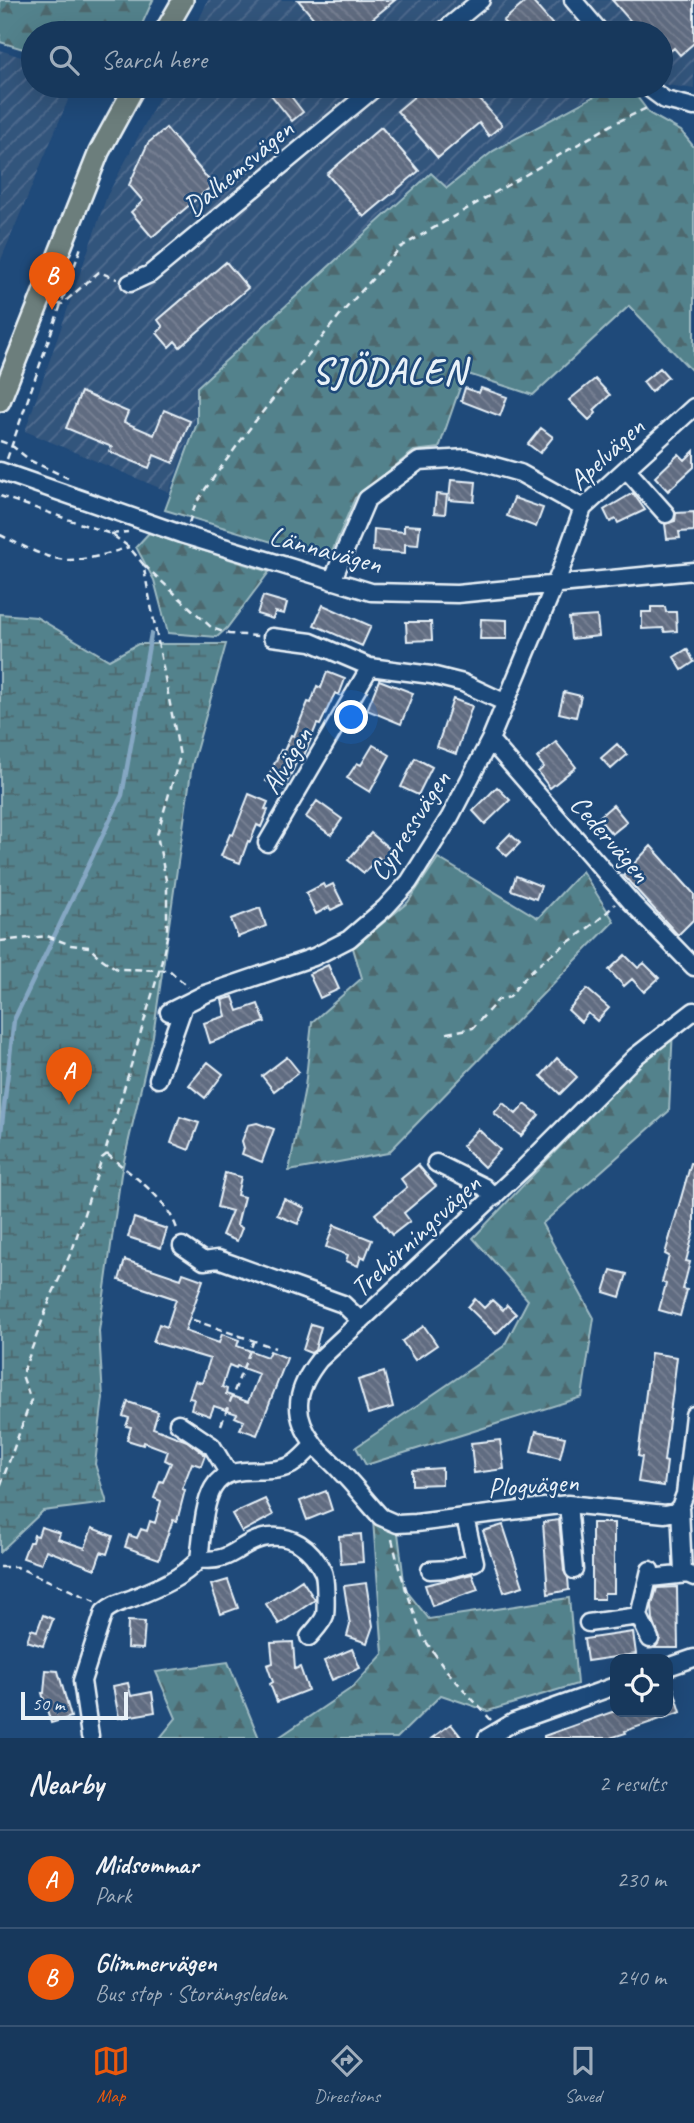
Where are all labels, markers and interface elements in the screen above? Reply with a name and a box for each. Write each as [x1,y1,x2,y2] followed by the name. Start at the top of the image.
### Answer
[21,21,673,98] search box
[45,41,83,79] icon: search
[101,43,207,76] text: Search here
[176,111,301,224] street label: Dalhemsvägen
[29,252,75,310] pin: B
[312,349,471,394] district label: SJÖDALEN
[561,409,652,497] street label: Apelvägen
[266,518,386,581] street label: Lännavägen
[334,700,368,734] your location
[253,720,320,800] street label: Alvägen
[361,763,458,887] street label: Cypressvägen
[563,787,659,890] street label: Cedervägen
[46,1047,92,1105] pin: A
[343,1166,488,1305] street label: Trehörningsvägen
[486,1464,580,1505] street label: Plogvägen
[610,1654,673,1717] map controls
[610,1654,673,1717] button: locate
[21,1689,128,1721] scale bar
[32,1692,64,1716] text: 50 m
[28,1765,104,1803] text: Nearby
[599,1769,666,1798] text: 2 results
[95,1848,198,1881] text: Midsommar
[45,1865,57,1894] text: A
[617,1865,666,1894] text: 230 m
[95,1881,131,1910] text: Park
[95,1946,217,1979] text: Glimmervägen
[45,1963,57,1992] text: B
[617,1963,666,1992] text: 240 m
[95,1979,287,2008] text: Bus stop · Storängsleden
[92,2042,130,2108] tab: Map
[314,2042,380,2108] tab: Directions
[564,2042,602,2108] tab: Saved

